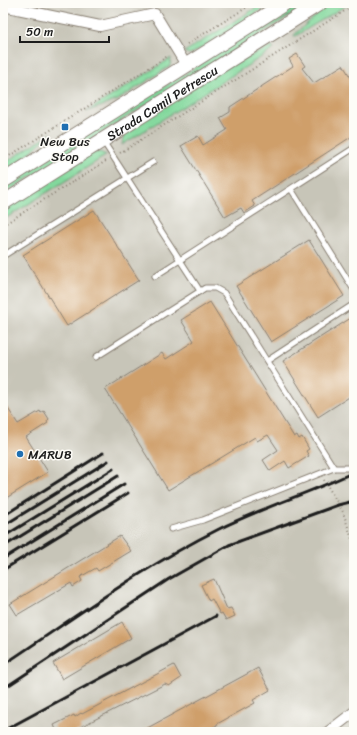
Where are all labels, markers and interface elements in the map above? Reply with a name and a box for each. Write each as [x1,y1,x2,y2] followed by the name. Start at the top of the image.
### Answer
[20,18,109,44] scale bar
[26,21,53,43] text: 50 m
[102,59,223,147] street label: Strada Camil Petrescu
[60,122,70,132] marker: New Bus Stop
[40,130,90,168] place label: New Bus Stop
[28,443,72,466] place label: MARUB
[15,449,25,459] marker: MARUB

